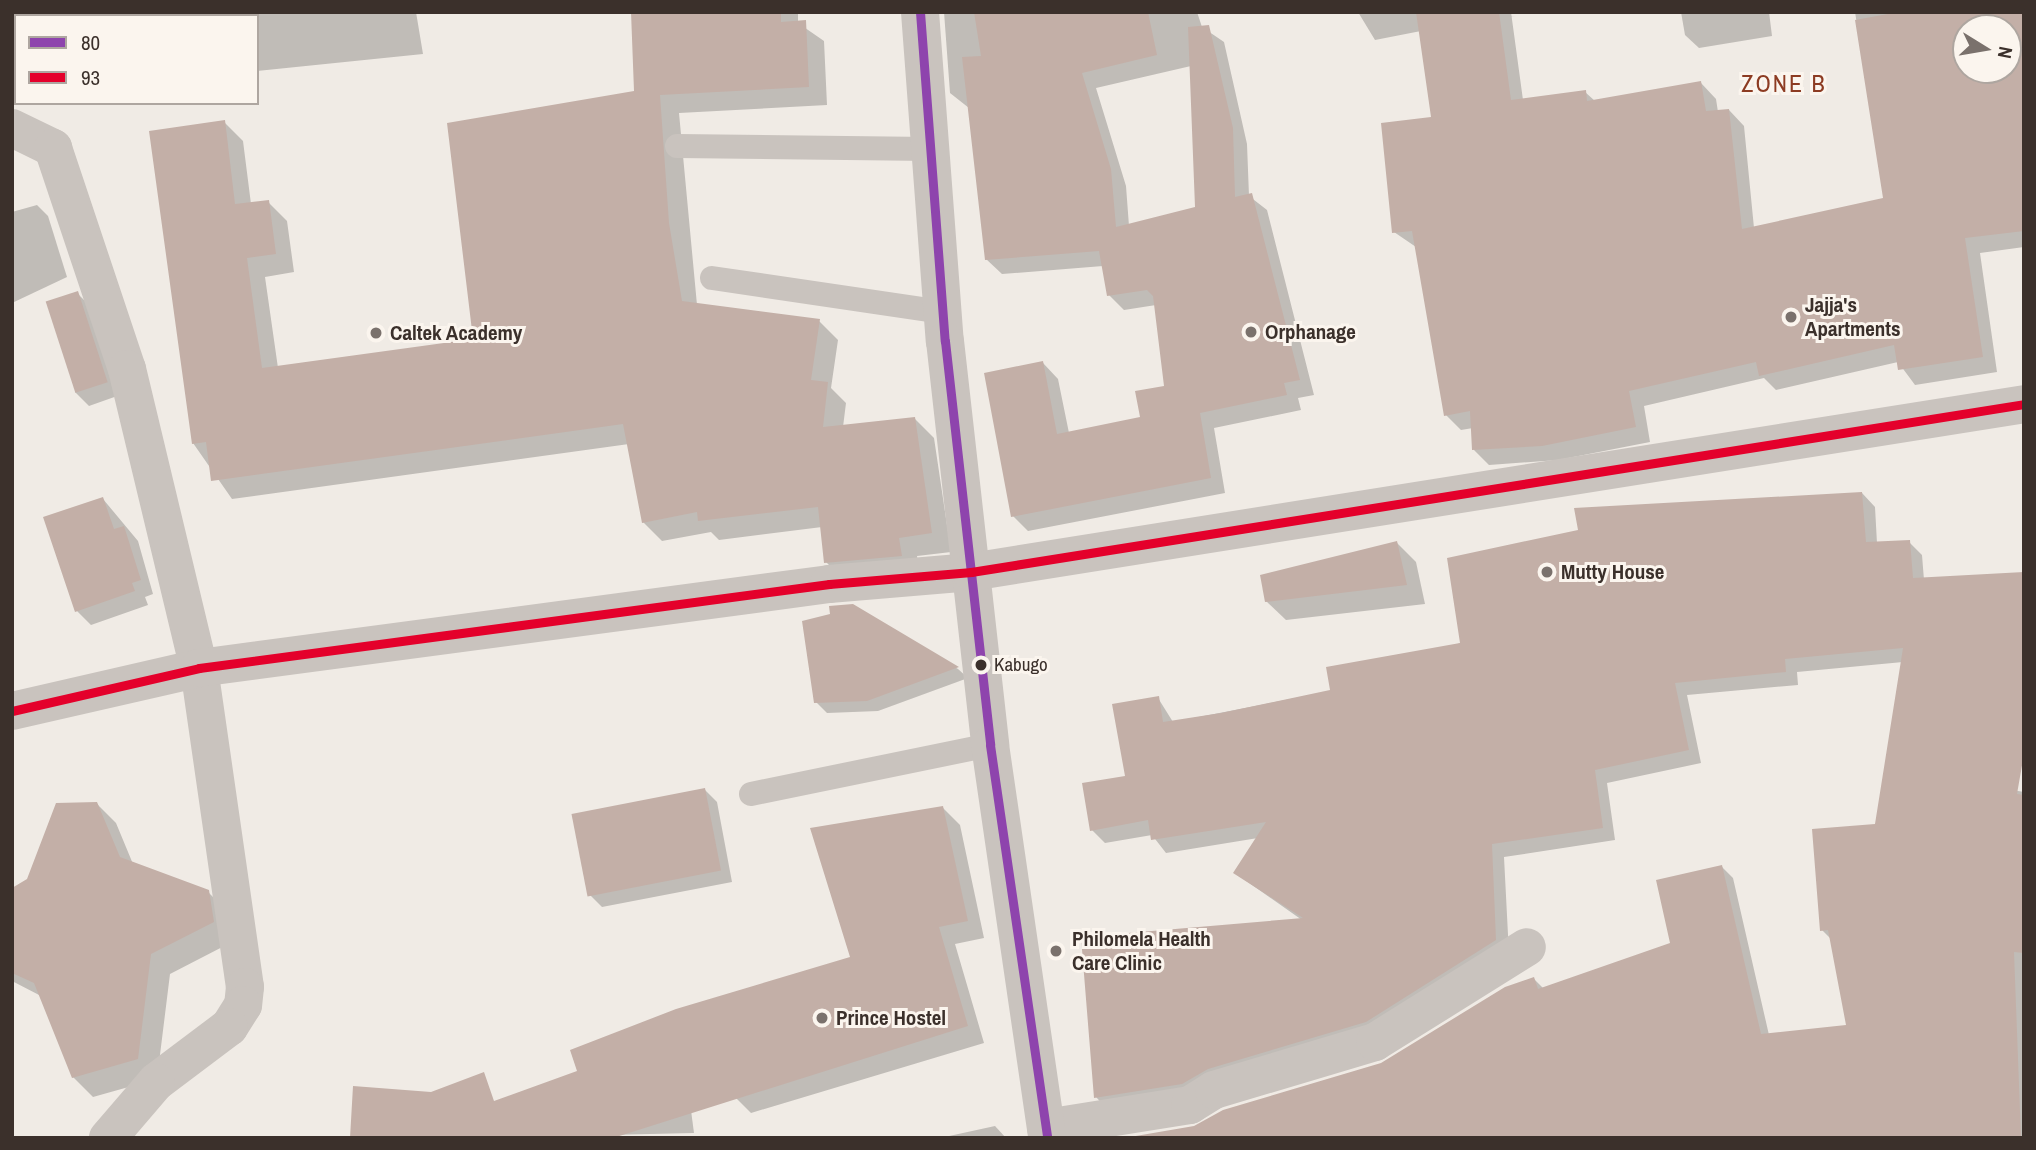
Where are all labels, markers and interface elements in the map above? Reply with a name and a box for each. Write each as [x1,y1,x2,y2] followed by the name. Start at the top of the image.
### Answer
[14,14,259,105] legend
[1952,14,2022,84] north arrow
[81,28,100,57] text: 80
[1992,45,2019,61] text: N
[81,63,100,92] text: 93
[1742,70,1826,98] district label: ZONE B
[1805,292,1901,342] place label: Jajja's Apartments
[1783,309,1799,325] marker: Jajja's Apartments
[1265,319,1356,345] place label: Orphanage
[390,320,523,346] place label: Caltek Academy
[1243,324,1259,340] marker: Orphanage
[368,325,384,341] marker: Caltek Academy
[1561,559,1664,585] place label: Mutty House
[1539,564,1555,580] marker: Mutty House
[994,654,1048,676] place label: Kabugo
[974,658,988,672] marker: Kabugo
[1072,926,1211,976] place label: Philomela Health Care Clinic
[1046,941,1066,961] marker: Philomela Health Care Clinic
[836,1005,946,1031] place label: Prince Hostel
[814,1010,830,1026] marker: Prince Hostel

